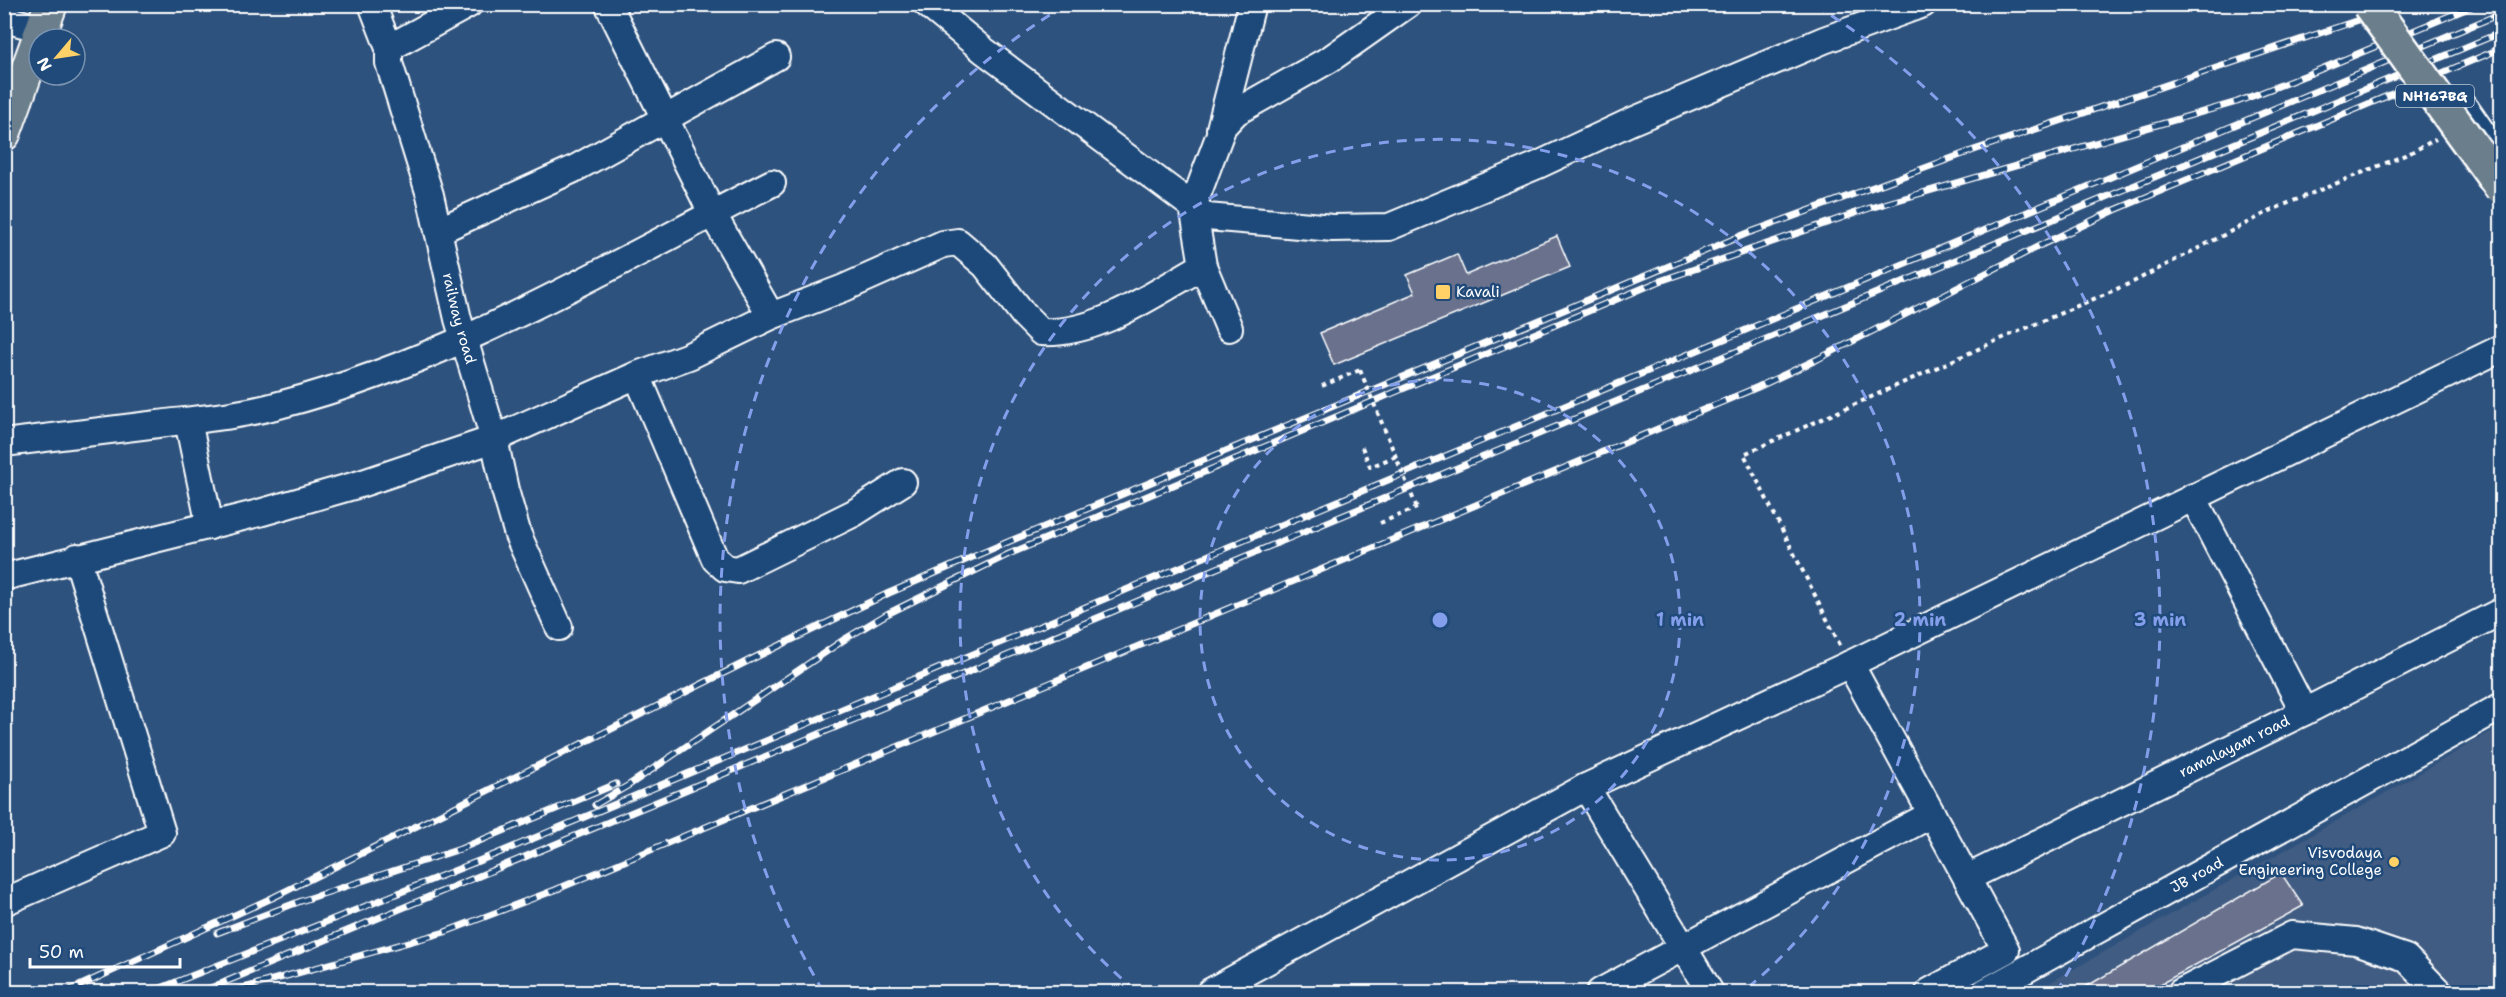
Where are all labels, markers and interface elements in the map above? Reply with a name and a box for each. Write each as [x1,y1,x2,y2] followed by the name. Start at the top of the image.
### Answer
[27,27,87,87] north arrow
[32,53,57,75] text: N
[2396,85,2474,107] road number: NH167BG
[438,271,481,367] street label: railway road
[1456,282,1500,302] place label: Kavali
[1434,283,1452,301] marker: Kavali
[1656,608,1704,632] text: 1 min
[1894,608,1946,632] text: 2 min
[2134,608,2186,632] text: 3 min
[1430,610,1450,630] centre of rings
[2176,710,2294,782] street label: ramalayam road
[2239,843,2383,880] place label: Visvodaya Engineering College
[2167,852,2227,897] street label: JB road
[2387,855,2401,869] marker: Visvodaya Engineering College
[30,931,180,969] scale bar
[39,940,84,964] text: 50 m

